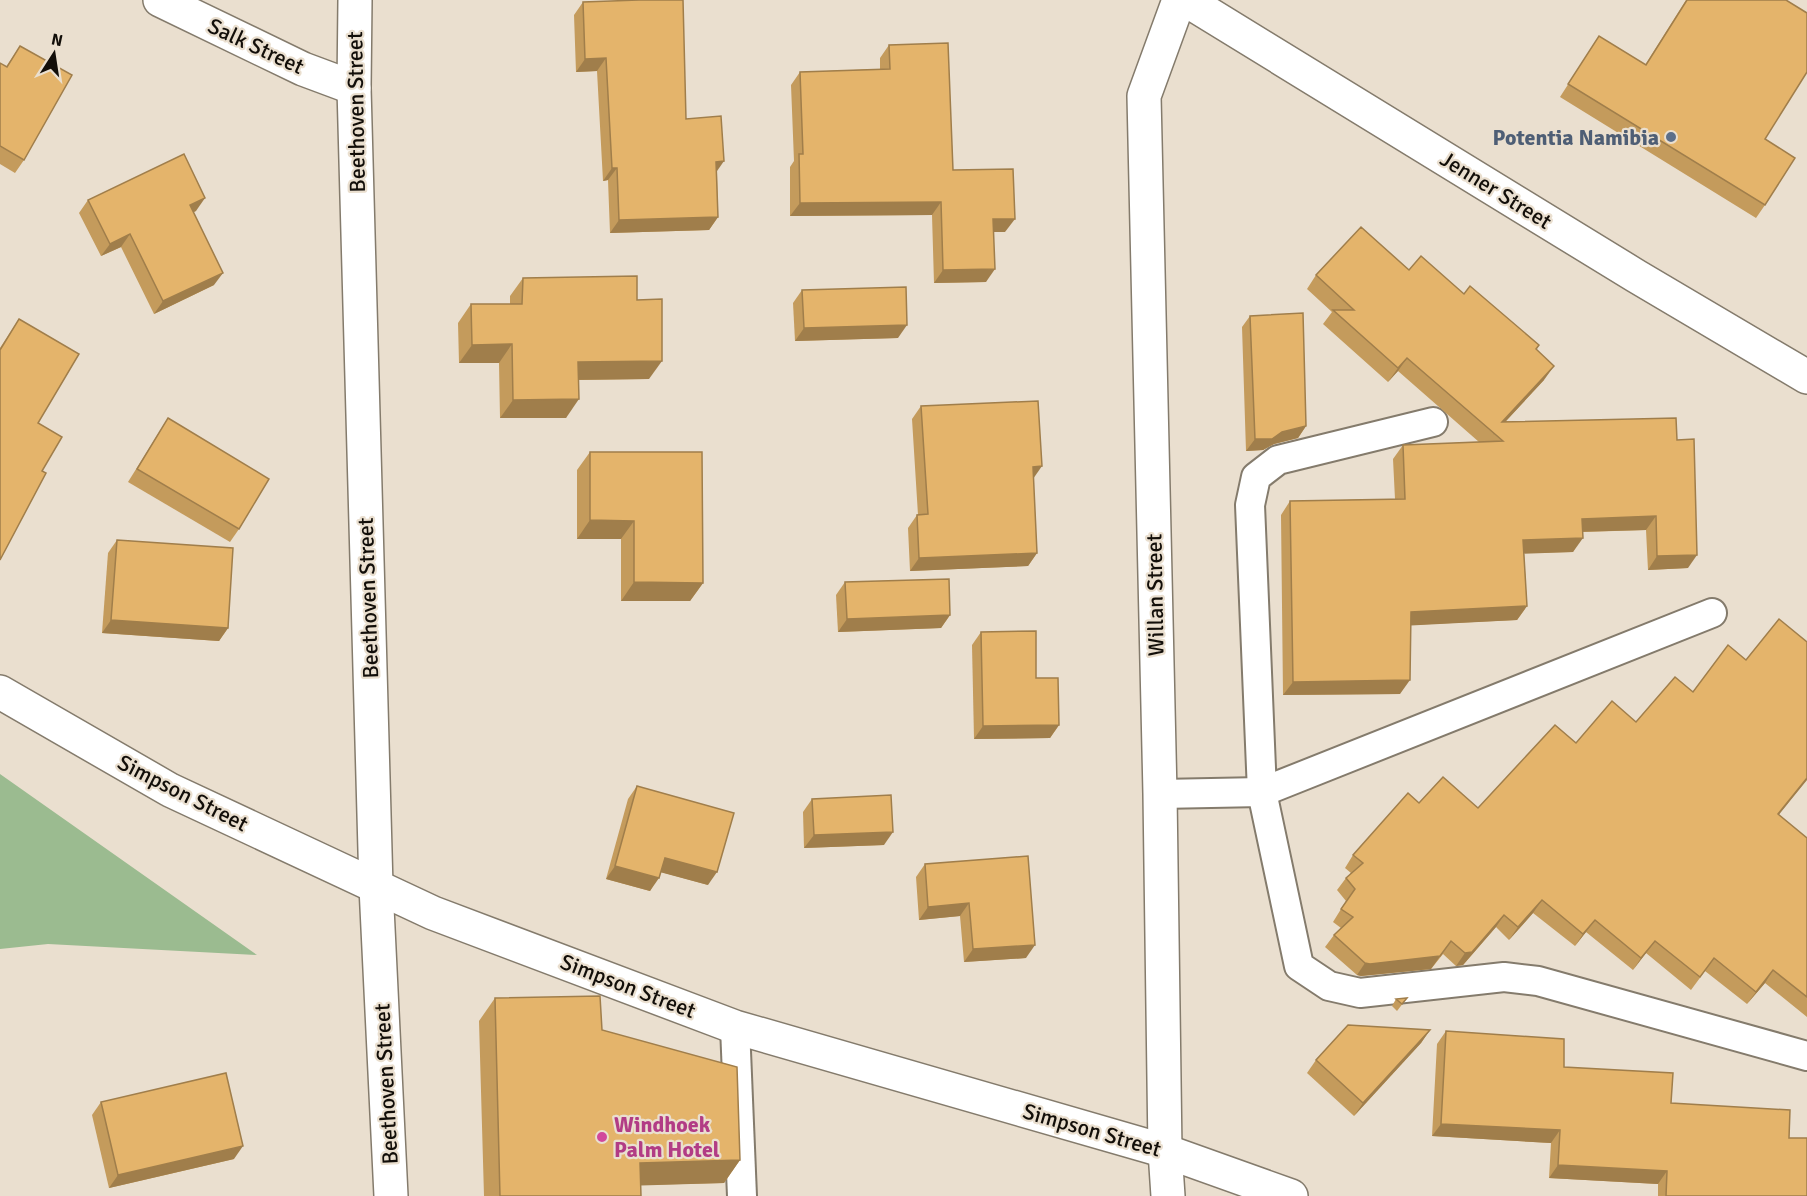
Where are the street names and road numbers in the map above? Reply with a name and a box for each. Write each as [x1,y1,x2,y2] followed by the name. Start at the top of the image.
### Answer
[204,12,309,80] street label: Salk Street
[341,31,371,193] street label: Beethoven Street
[1435,145,1557,235] street label: Jenner Street
[352,517,384,679] street label: Beethoven Street
[1140,533,1170,657] street label: Willan Street
[113,749,253,838] street label: Simpson Street
[557,948,700,1024] street label: Simpson Street
[368,1003,404,1165] street label: Beethoven Street
[1020,1097,1165,1163] street label: Simpson Street

